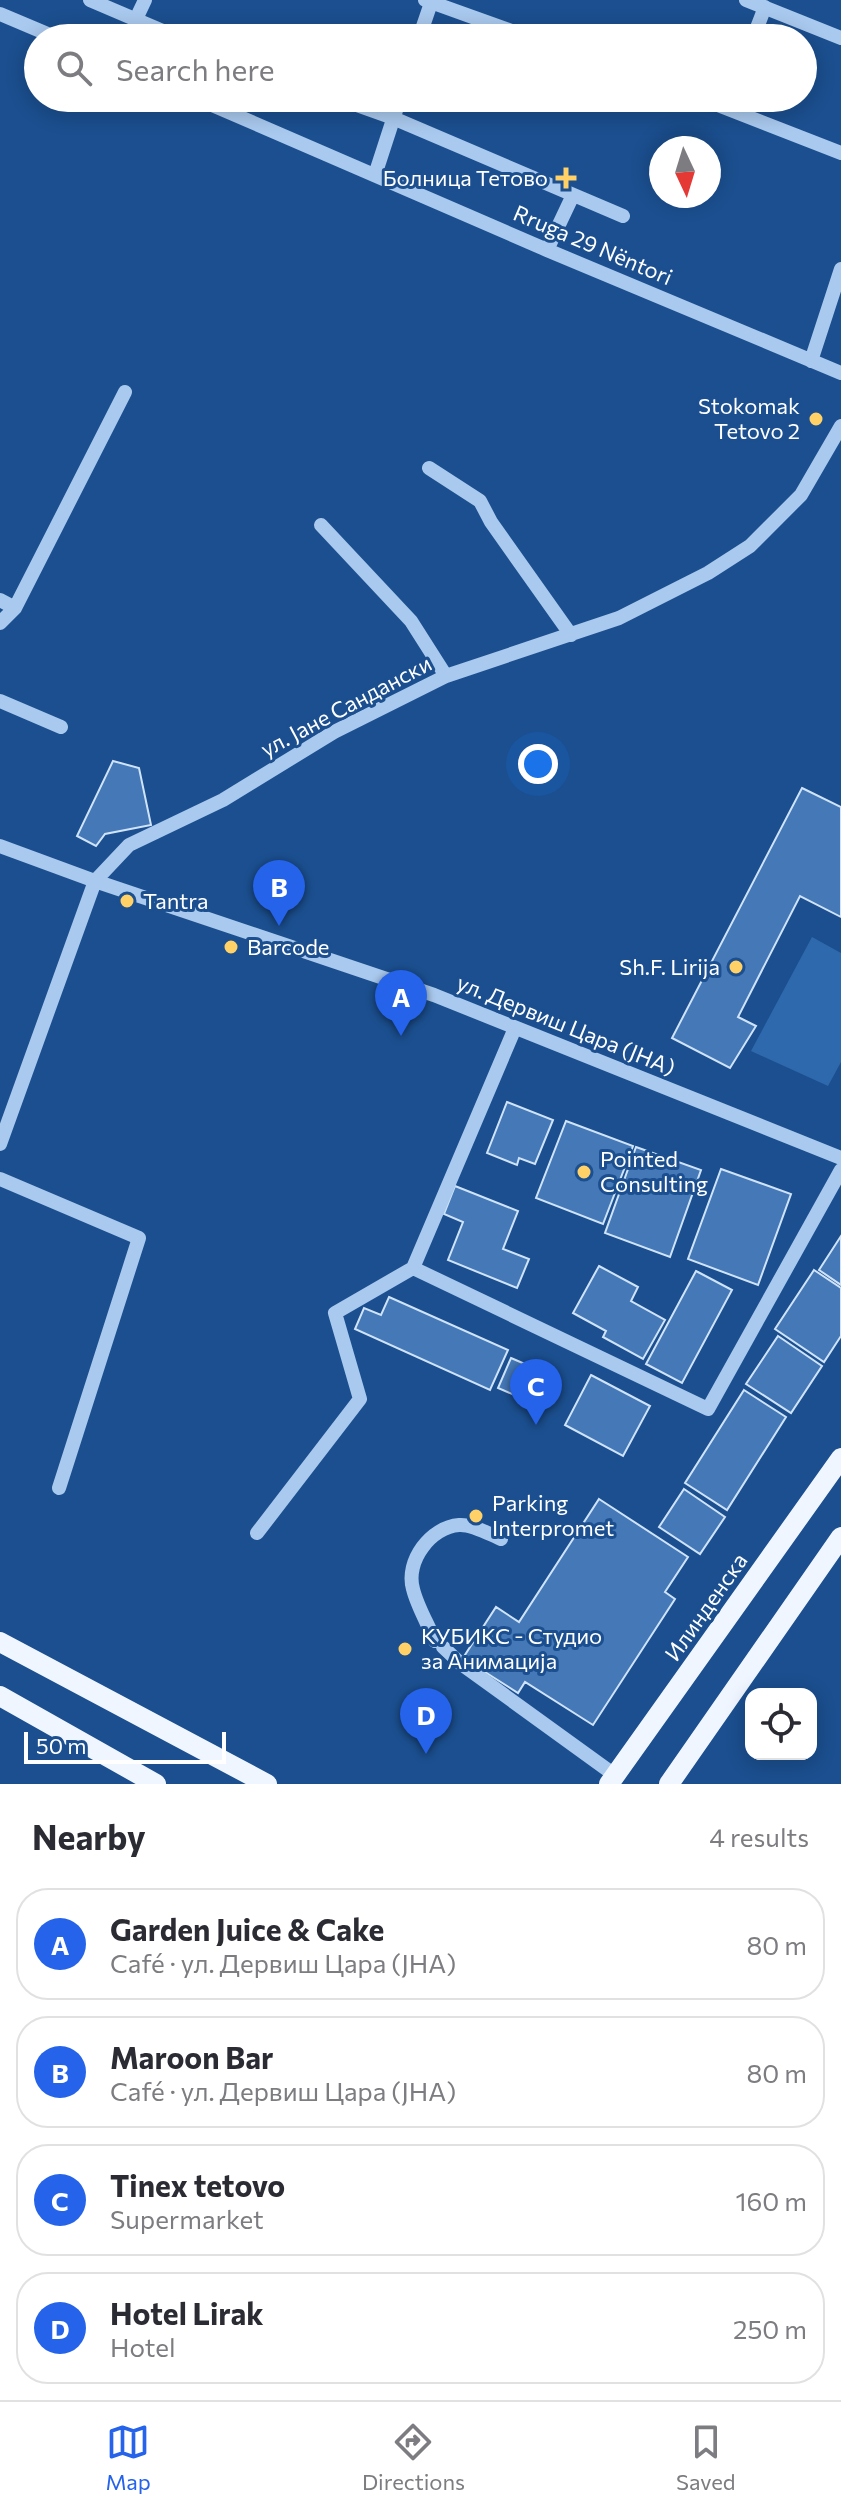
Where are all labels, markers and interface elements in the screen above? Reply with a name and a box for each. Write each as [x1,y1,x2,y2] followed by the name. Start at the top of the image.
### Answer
[24,24,817,112] search box
[52,46,96,90] icon: search
[116,50,275,87] text: Search here
[649,136,721,208] north arrow
[383,164,548,191] place label: Болница Тетово
[555,167,577,189] marker: Болница Тетово
[510,199,677,290] street label: Rruga 29 Nëntori
[698,392,800,444] place label: Stokomak Tetovo 2
[807,410,825,428] marker: Stokomak Tetovo 2
[256,649,436,762] street label: ул. Јане Сандански
[518,744,558,784] your location
[253,860,305,926] pin: B
[143,887,208,914] place label: Tantra
[118,892,136,910] marker: Tantra
[247,933,329,960] place label: Barcode
[222,938,240,956] marker: Barcode
[619,953,720,980] place label: Sh.F. Lirija
[727,958,745,976] marker: Sh.F. Lirija
[453,968,679,1081] street label: ул. Дервиш Цара (ЈНА)
[375,970,427,1036] pin: A
[600,1145,708,1197] place label: Pointed Consulting
[575,1163,593,1181] marker: Pointed Consulting
[510,1359,562,1425] pin: C
[492,1489,614,1541] place label: Parking Interpromet
[467,1507,485,1525] marker: Parking Interpromet
[659,1548,753,1666] street label: Илинденска
[421,1622,602,1674] place label: КУБИКС - Студио за Анимација
[396,1640,414,1658] marker: КУБИКС - Студио за Анимација
[400,1688,452,1754] pin: D
[745,1688,817,1760] map controls
[745,1688,817,1760] button: locate
[24,1728,226,1764] scale bar
[36,1732,86,1759] text: 50 m
[32,1815,146,1857] text: Nearby
[709,1821,809,1852] text: 4 results
[110,1910,384,1947] text: Garden Juice & Cake
[51,1929,69,1960] text: A
[747,1929,807,1960] text: 80 m
[110,1947,456,1978] text: Café · ул. Дервиш Цара (ЈНА)
[110,2038,273,2075] text: Maroon Bar
[51,2057,69,2088] text: B
[747,2057,807,2088] text: 80 m
[110,2075,456,2106] text: Café · ул. Дервиш Цара (ЈНА)
[110,2166,285,2203] text: Tinex tetovo
[51,2185,69,2216] text: C
[735,2185,807,2216] text: 160 m
[110,2203,264,2234] text: Supermarket
[110,2294,263,2331] text: Hotel Lirak
[50,2313,70,2344] text: D
[733,2313,807,2344] text: 250 m
[110,2331,176,2362] text: Hotel
[106,2420,151,2495] tab: Map
[362,2420,465,2495] tab: Directions
[676,2420,735,2495] tab: Saved

